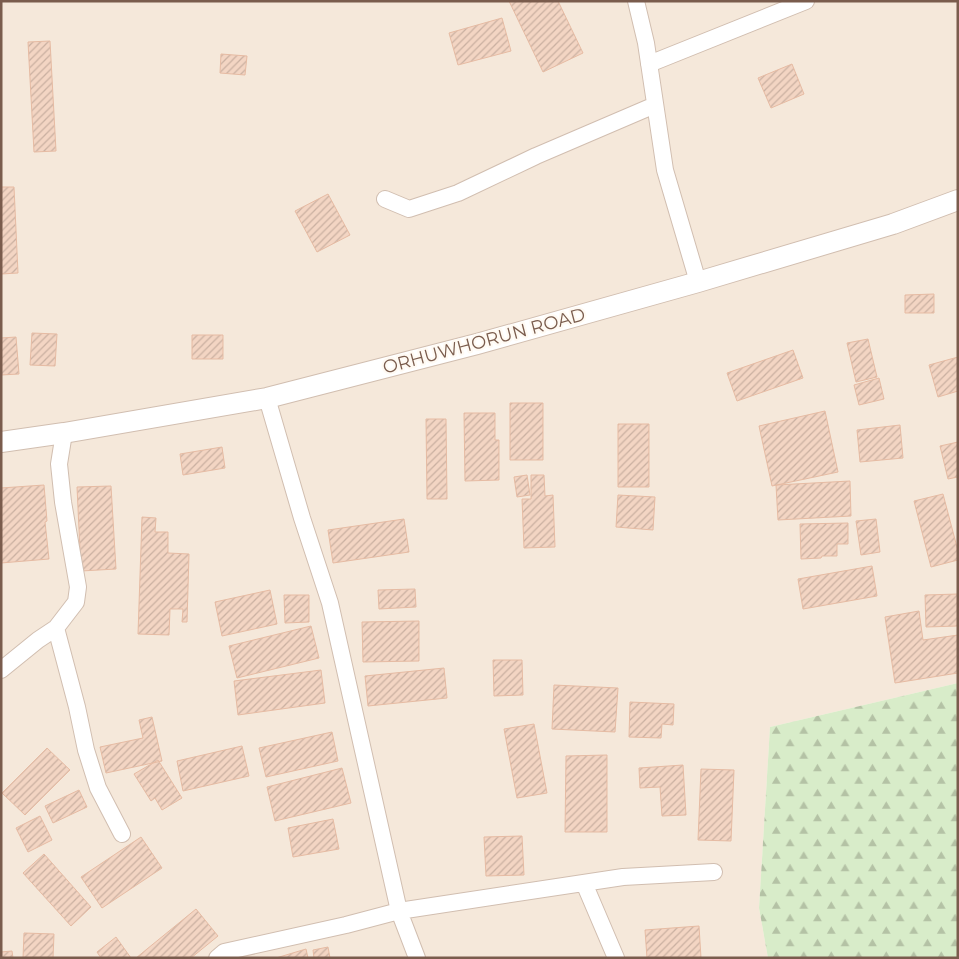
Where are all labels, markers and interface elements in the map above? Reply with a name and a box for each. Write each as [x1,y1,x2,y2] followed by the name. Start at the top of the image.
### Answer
[380,303,588,379] street label: ORHUWHORUN ROAD

